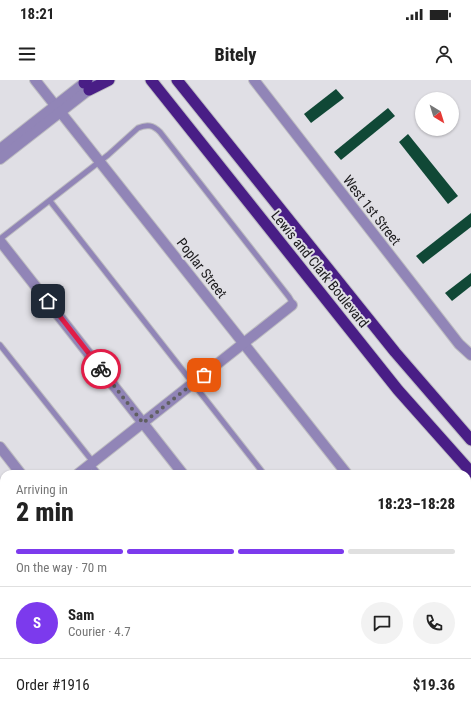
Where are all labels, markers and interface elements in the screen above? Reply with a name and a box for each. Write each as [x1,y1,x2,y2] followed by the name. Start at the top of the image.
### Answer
[20,5,54,23] text: 18:21
[16,43,38,65] icon: menu
[433,43,455,65] icon: person
[215,44,256,65] text: Bitely
[415,92,459,136] north arrow
[415,92,459,136] map controls
[340,172,404,248] street label: West 1st Street
[268,208,372,330] street label: Lewis and Clark Boulevard
[174,235,230,301] street label: Poplar Street
[31,284,65,318] pin
[37,290,59,312] icon: home
[81,349,121,389] courier
[90,358,112,380] icon: bike
[187,358,221,392] pin
[193,364,215,386] icon: bag
[16,482,68,497] text: Arriving in
[377,495,455,513] text: 18:23–18:28
[16,497,74,527] text: 2 min
[16,560,107,575] text: On the way · 70 m
[361,602,403,644] button: chat
[413,602,455,644] button: phone
[68,606,94,624] text: Sam
[33,614,41,632] text: S
[68,624,131,639] text: Courier · 4.7
[16,676,90,694] text: Order #1916
[413,676,455,694] text: $19.36

